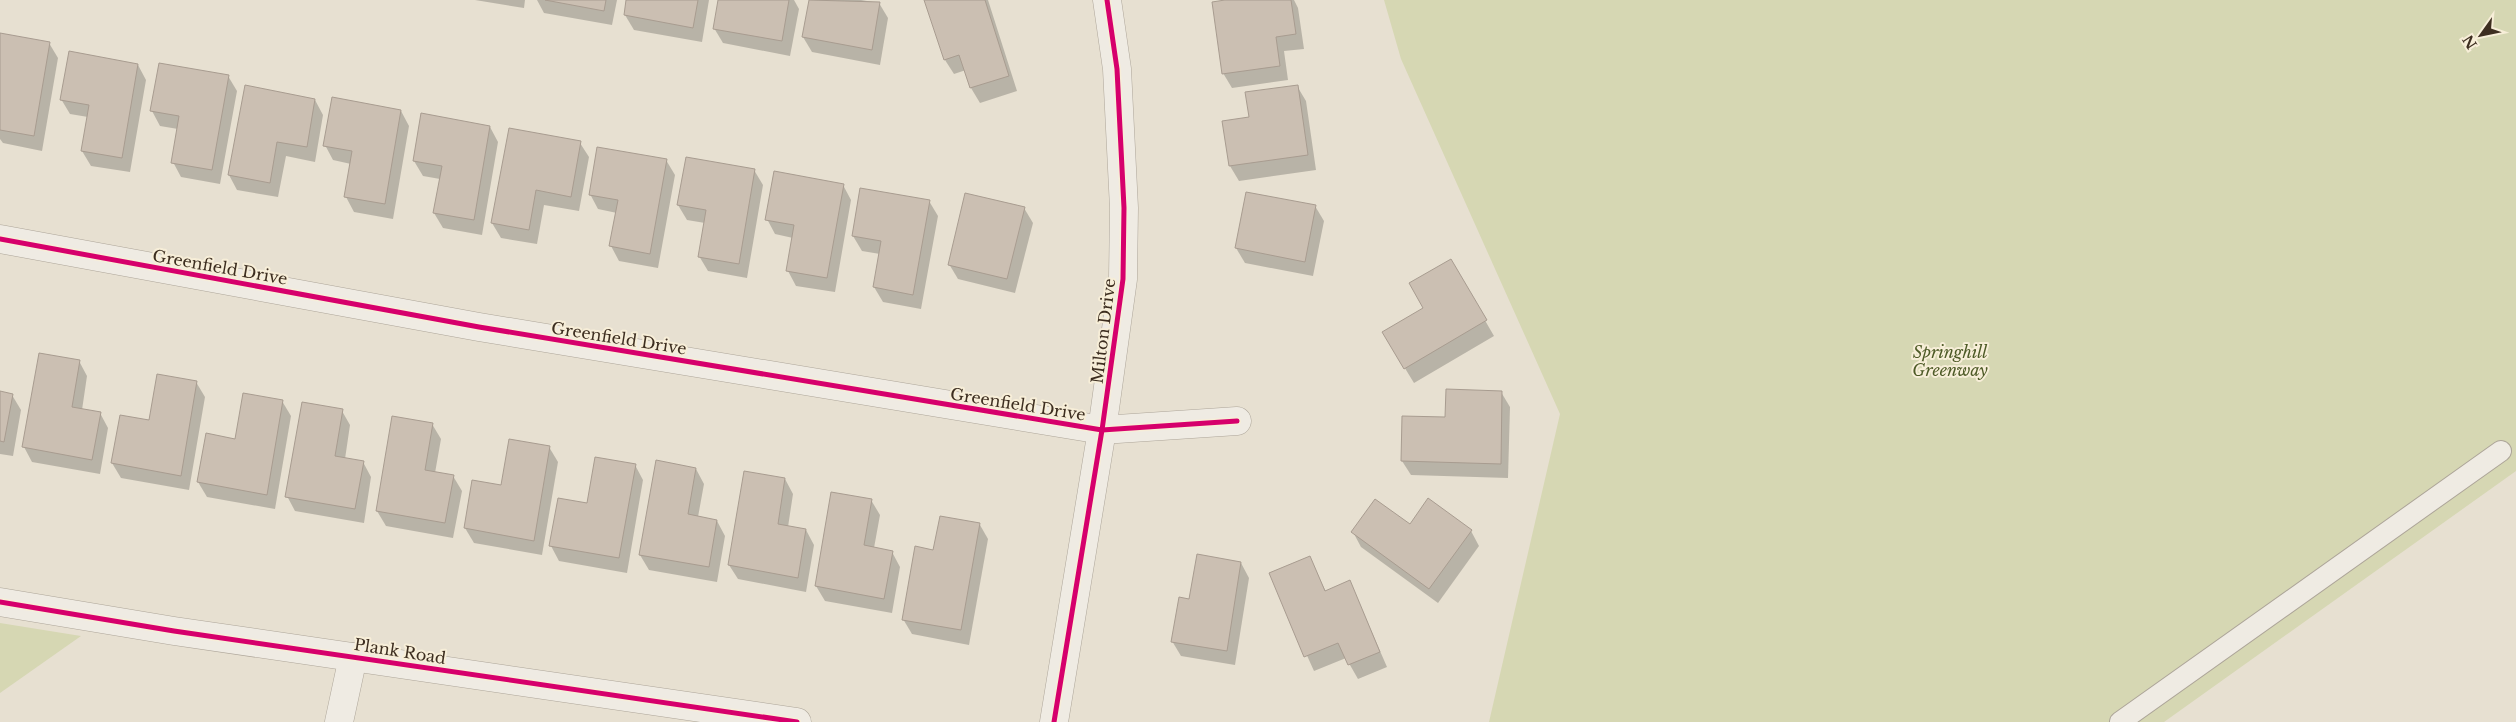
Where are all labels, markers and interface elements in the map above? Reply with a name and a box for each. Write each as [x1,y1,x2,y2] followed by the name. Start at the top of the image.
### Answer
[2456,10,2506,60] north arrow
[2459,32,2481,53] text: N
[151,245,289,289] street label: Greenfield Drive
[1087,277,1119,385] street label: Milton Drive
[550,317,688,359] street label: Greenfield Drive
[1912,342,1988,380] park label: Springhill Greenway
[949,383,1087,425] street label: Greenfield Drive
[353,634,448,668] street label: Plank Road

